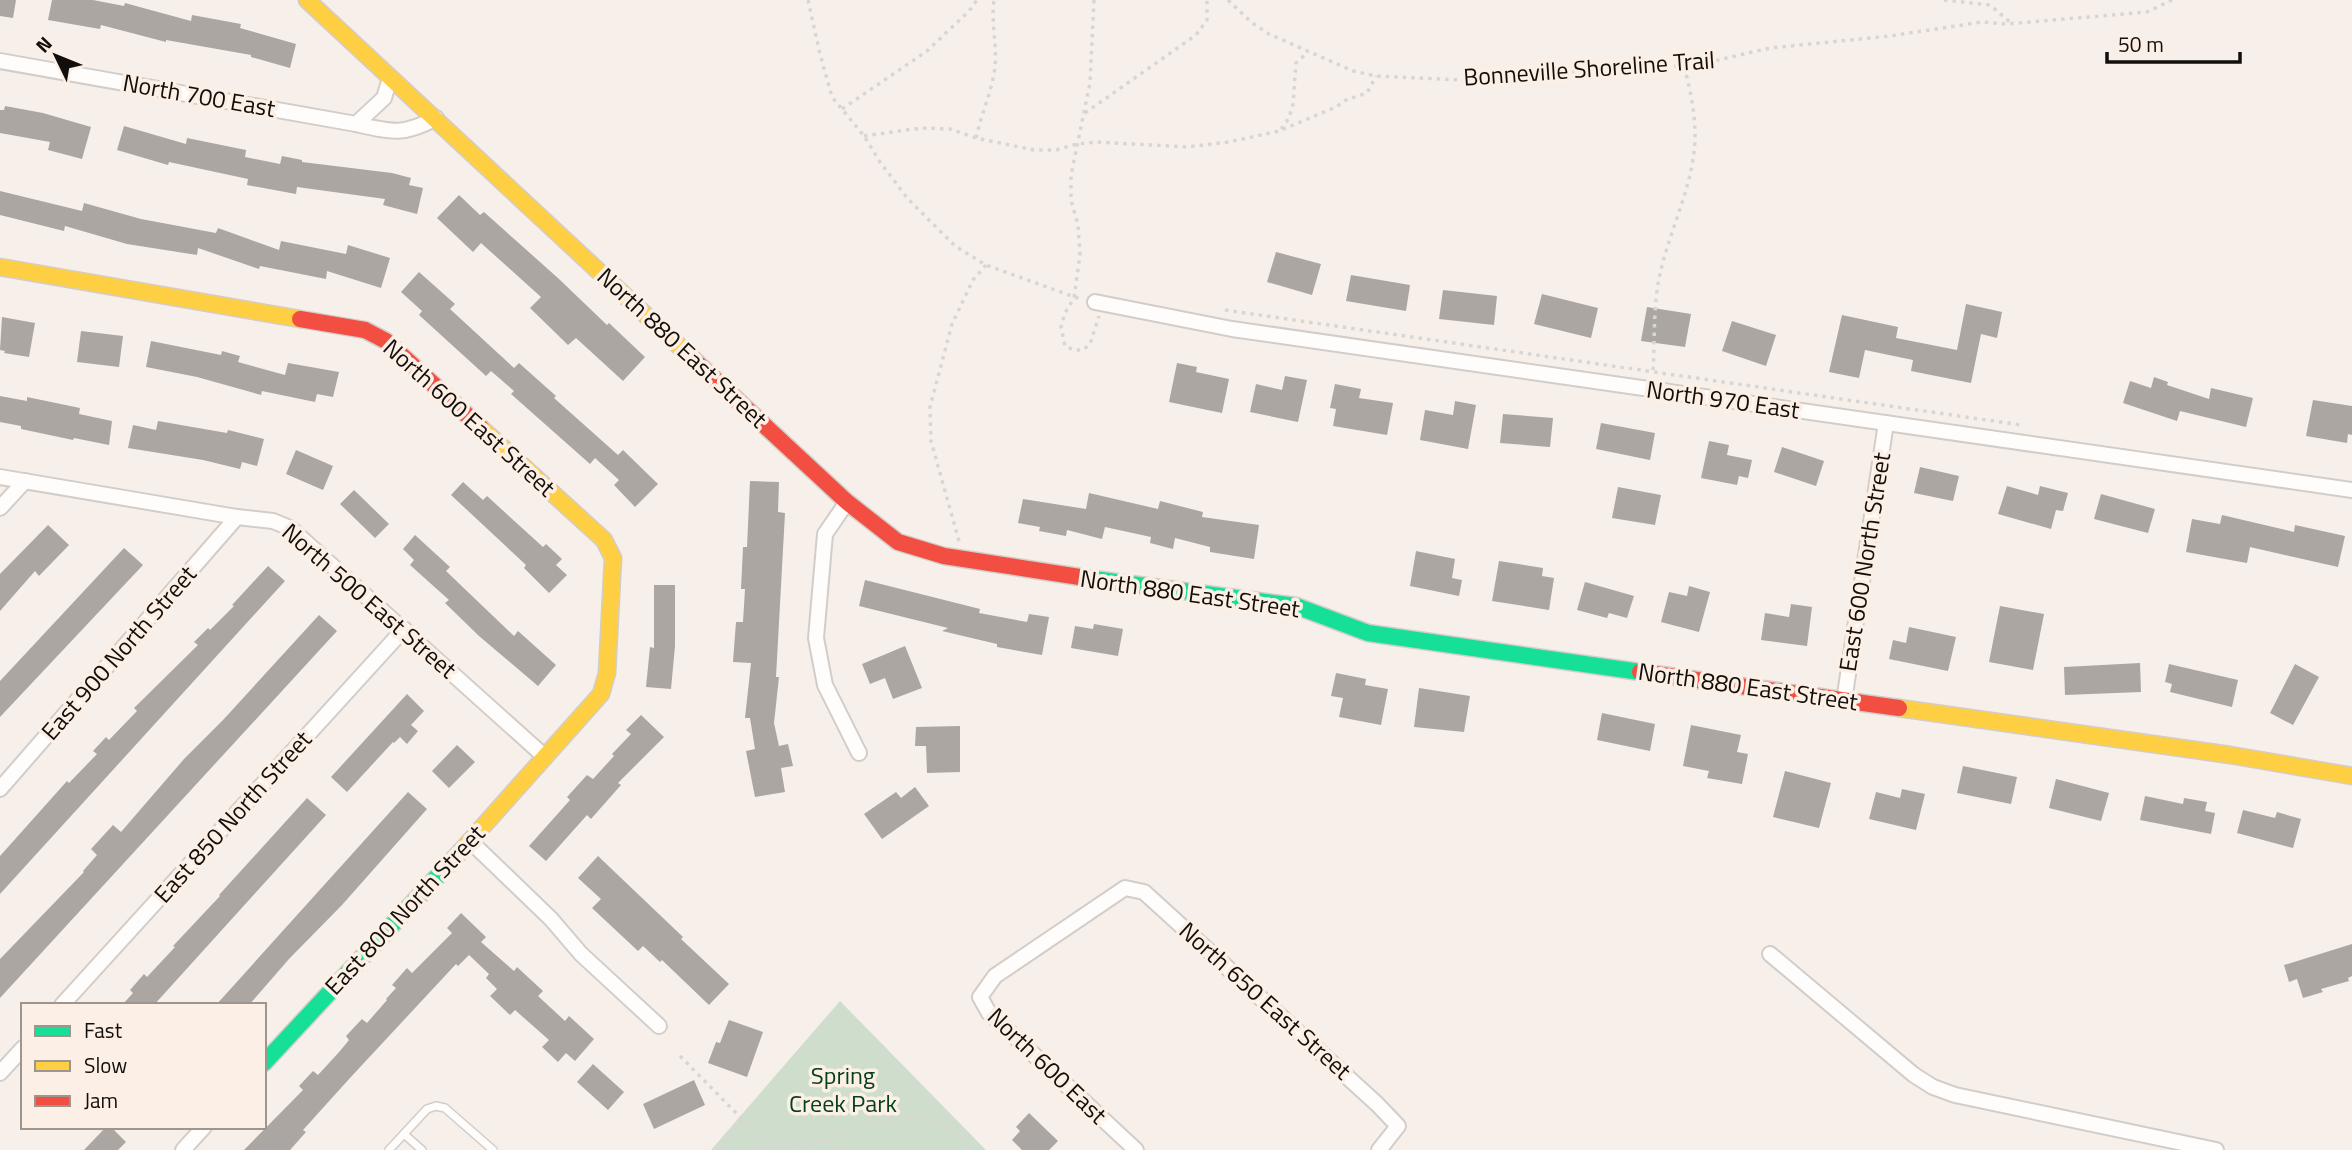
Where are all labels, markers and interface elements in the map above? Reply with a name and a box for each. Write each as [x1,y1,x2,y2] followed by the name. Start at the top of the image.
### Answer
[21,21,91,91] north arrow
[2107,21,2240,65] scale bar
[2118,28,2164,60] text: 50 m
[28,29,58,59] text: N
[1462,41,1716,95] street label: Bonneville Shoreline Trail
[120,64,279,126] street label: North 700 East
[589,259,776,436] street label: North 880 East Street
[375,330,564,505] street label: North 600 East Street
[1644,370,1803,428] street label: North 970 East
[1829,449,1899,674] street label: East 600 North Street
[274,514,465,687] street label: North 500 East Street
[32,557,205,748] street label: East 900 North Street
[1078,560,1303,626] street label: North 880 East Street
[1636,653,1861,719] street label: North 880 East Street
[145,722,320,911] street label: East 850 North Street
[316,816,493,1003] street label: East 800 North Street
[1171,913,1360,1088] street label: North 650 East Street
[980,999,1116,1132] street label: North 600 East
[21,1003,266,1129] legend
[84,1014,123,1046] text: Fast
[84,1049,127,1081] text: Slow
[789,1057,897,1121] park label: Spring Creek Park
[84,1084,118,1116] text: Jam

